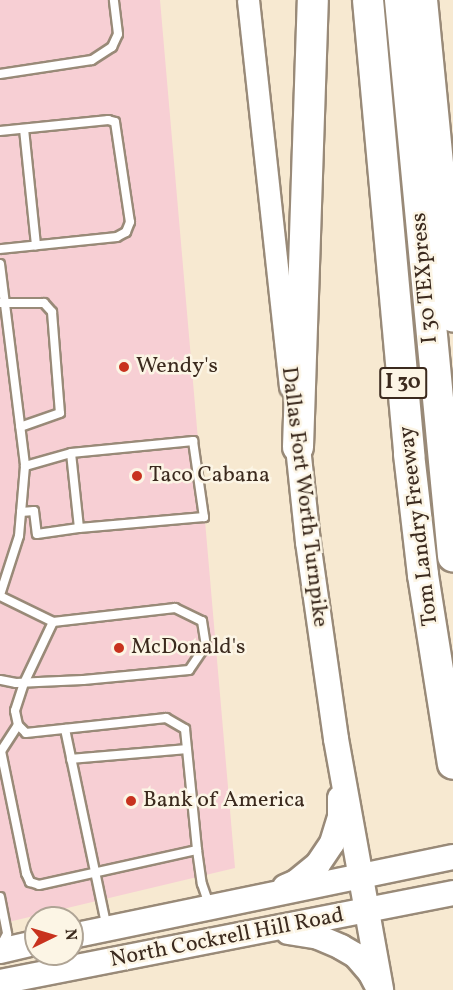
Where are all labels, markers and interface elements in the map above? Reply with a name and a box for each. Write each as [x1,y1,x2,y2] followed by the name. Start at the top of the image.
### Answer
[406,211,444,345] street label: I 30 TEXpress
[136,354,218,380] place label: Wendy's
[117,360,131,374] marker: Wendy's
[275,365,333,629] street label: Dallas Fort Worth Turnpike
[379,365,427,401] road number: I 30
[394,424,444,628] street label: Tom Landry Freeway
[149,463,270,489] place label: Taco Cabana
[130,469,144,483] marker: Taco Cabana
[131,635,245,661] place label: McDonald's
[112,641,126,655] marker: McDonald's
[143,788,303,814] place label: Bank of America
[124,794,138,808] marker: Bank of America
[108,902,346,974] street label: North Cockrell Hill Road
[24,906,84,966] north arrow
[58,928,81,941] text: N

